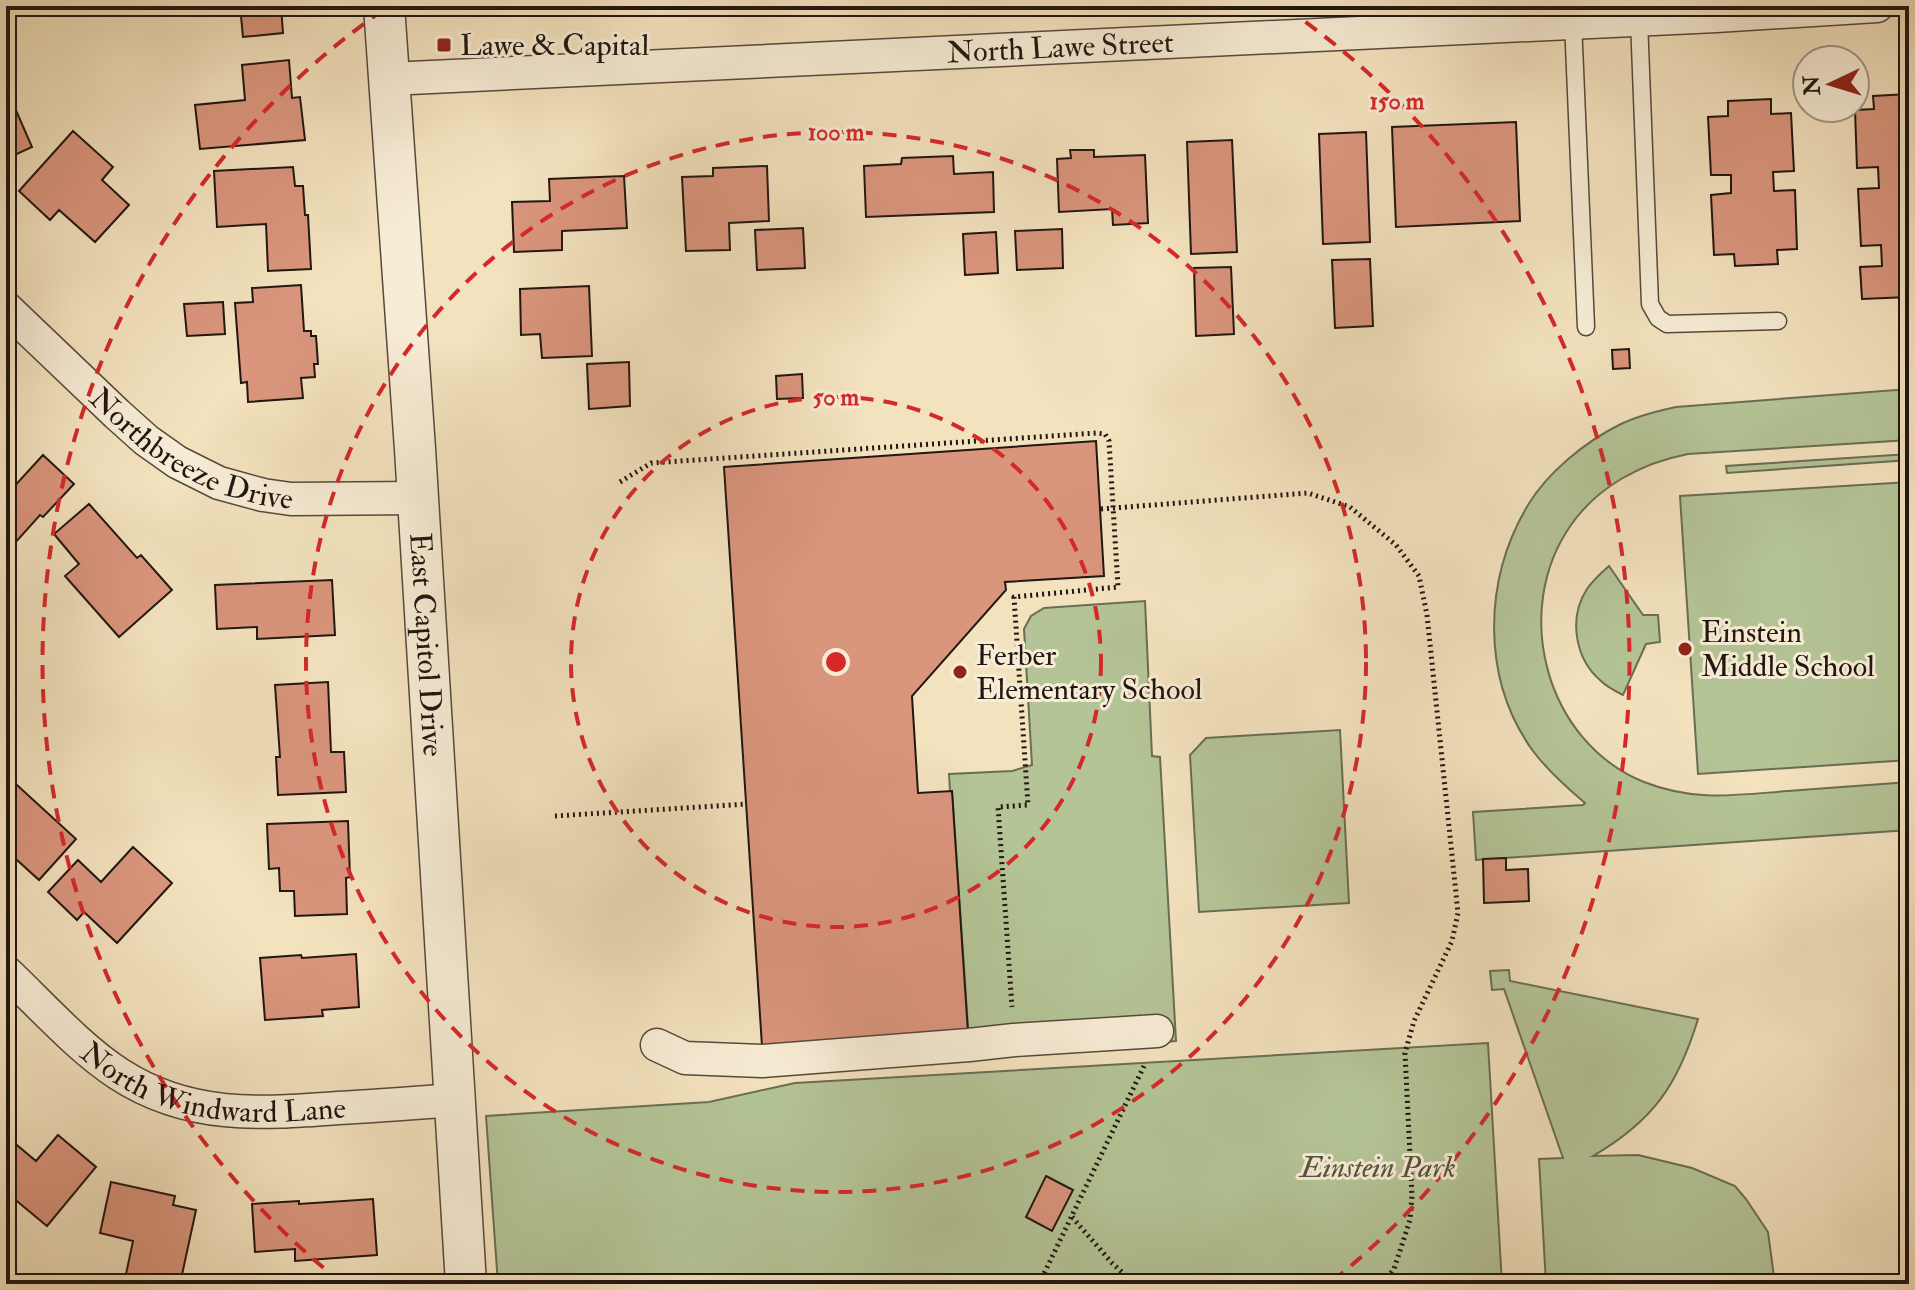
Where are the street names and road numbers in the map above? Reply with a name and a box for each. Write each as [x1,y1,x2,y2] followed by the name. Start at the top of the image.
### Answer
[946,23,1175,71] street label: North Lawe Street
[82,380,295,518] street label: Northbreeze Drive
[402,532,452,758] street label: East Capitol Drive
[73,1034,347,1130] street label: North Windward Lane

